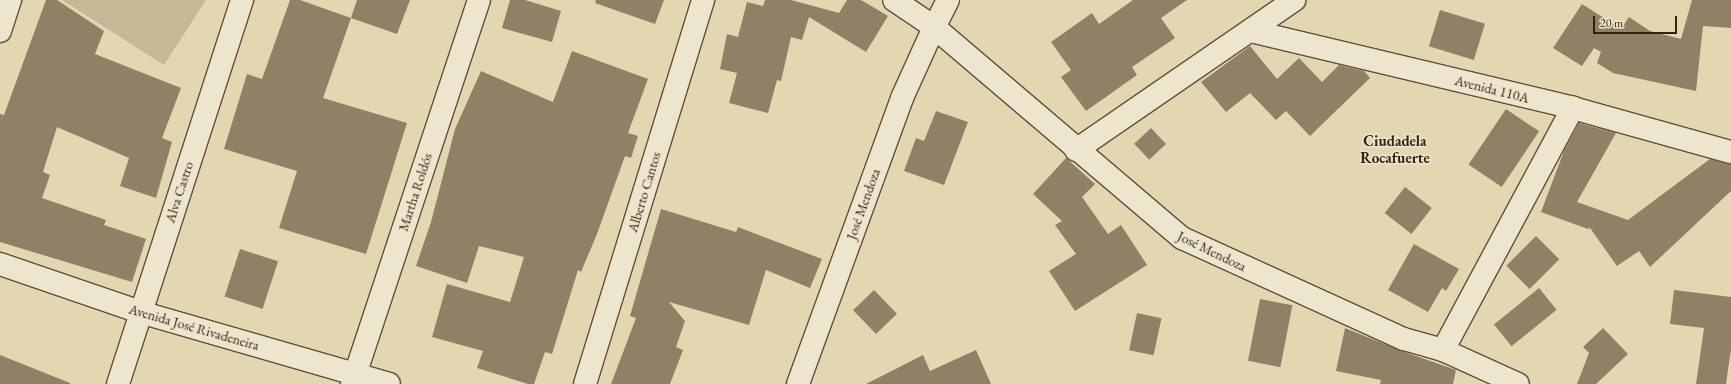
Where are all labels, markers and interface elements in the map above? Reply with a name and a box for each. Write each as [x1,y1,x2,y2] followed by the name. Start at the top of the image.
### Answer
[1595,8,1679,34] scale bar
[1600,15,1623,31] text: 20 m
[1453,72,1531,106] street label: Avenida 110A
[1360,131,1430,166] district label: Ciudadela Rocafuerte
[624,150,664,234] street label: Alberto Cantos
[394,151,436,233] street label: Martha Roldós
[161,159,197,225] street label: Alva Castro
[842,166,884,242] street label: José Mendoza
[1175,227,1249,275] street label: José Mendoza
[127,300,261,354] street label: Avenida José Rivadeneira

